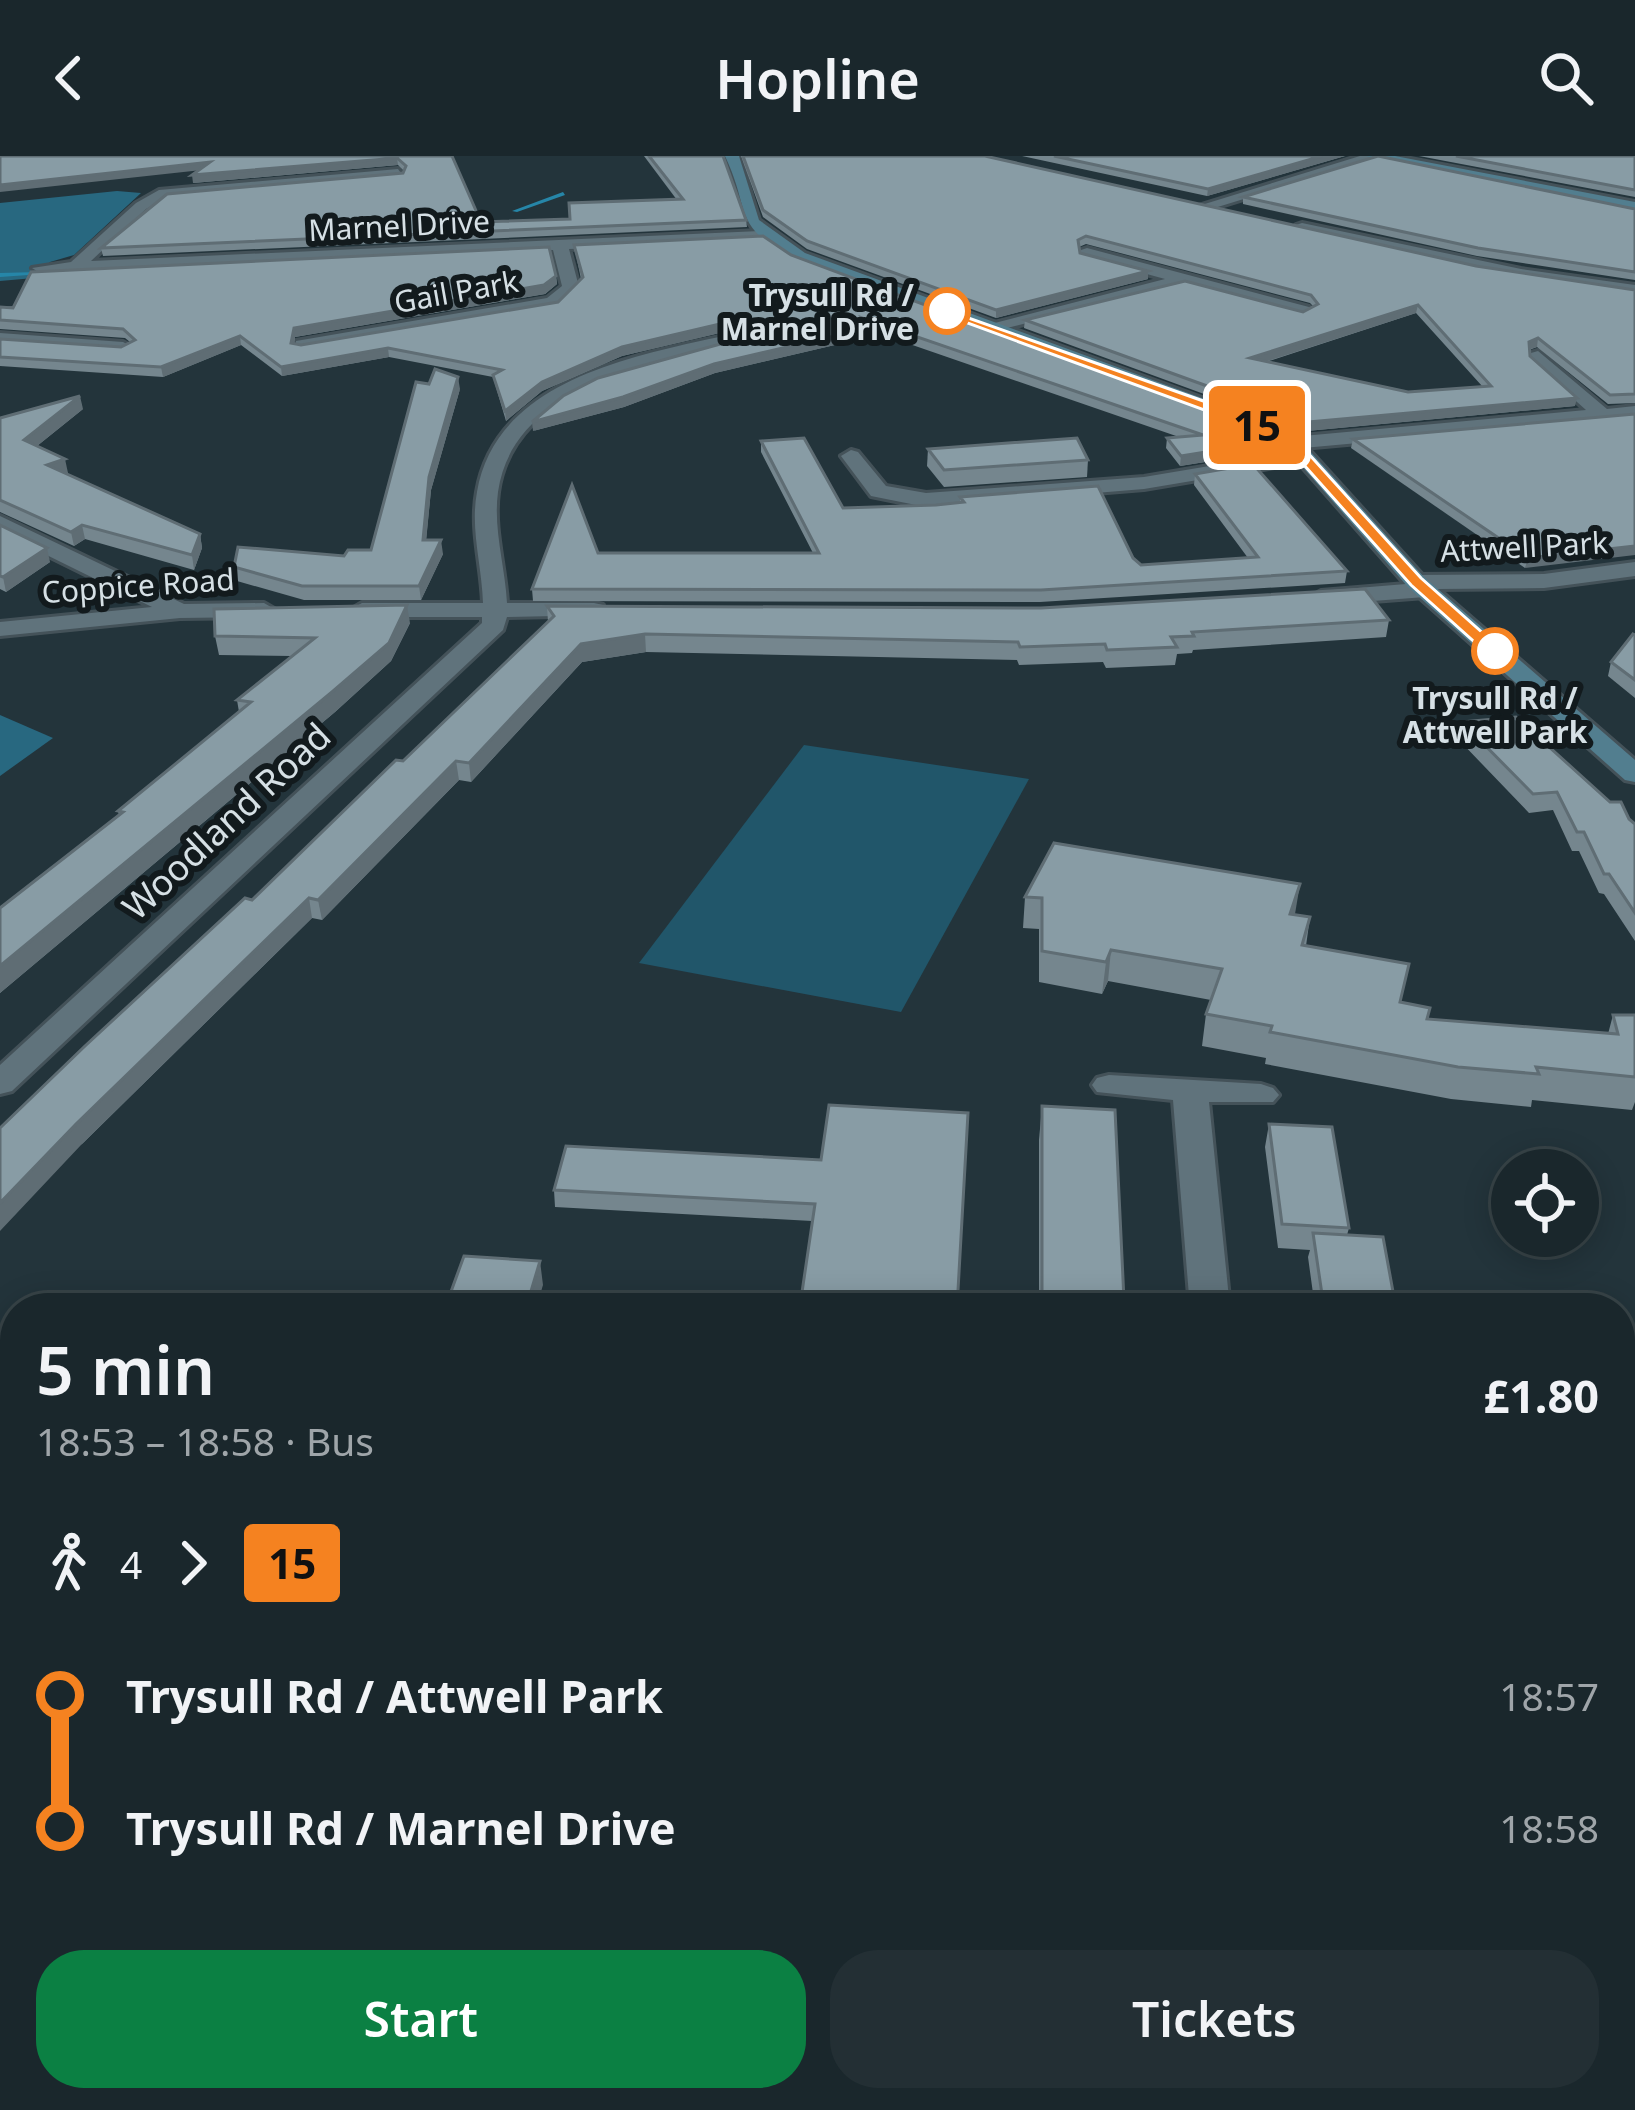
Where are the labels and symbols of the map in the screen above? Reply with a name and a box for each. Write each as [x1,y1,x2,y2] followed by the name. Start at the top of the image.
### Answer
[307,200,491,250] street label: Marnel Drive
[391,260,521,322] street label: Gail Park
[721,274,915,349] place label: Trysull Rd / Marnel Drive
[925,289,969,333] marker: Trysull Rd / Marnel Drive
[1203,386,1311,464] line badge: 15
[1439,521,1609,571] street label: Attwell Park
[40,558,236,612] street label: Coppice Road
[1473,629,1517,673] marker: Trysull Rd / Attwell Park
[1403,677,1588,752] place label: Trysull Rd / Attwell Park
[111,712,341,930] street label: Woodland Road

